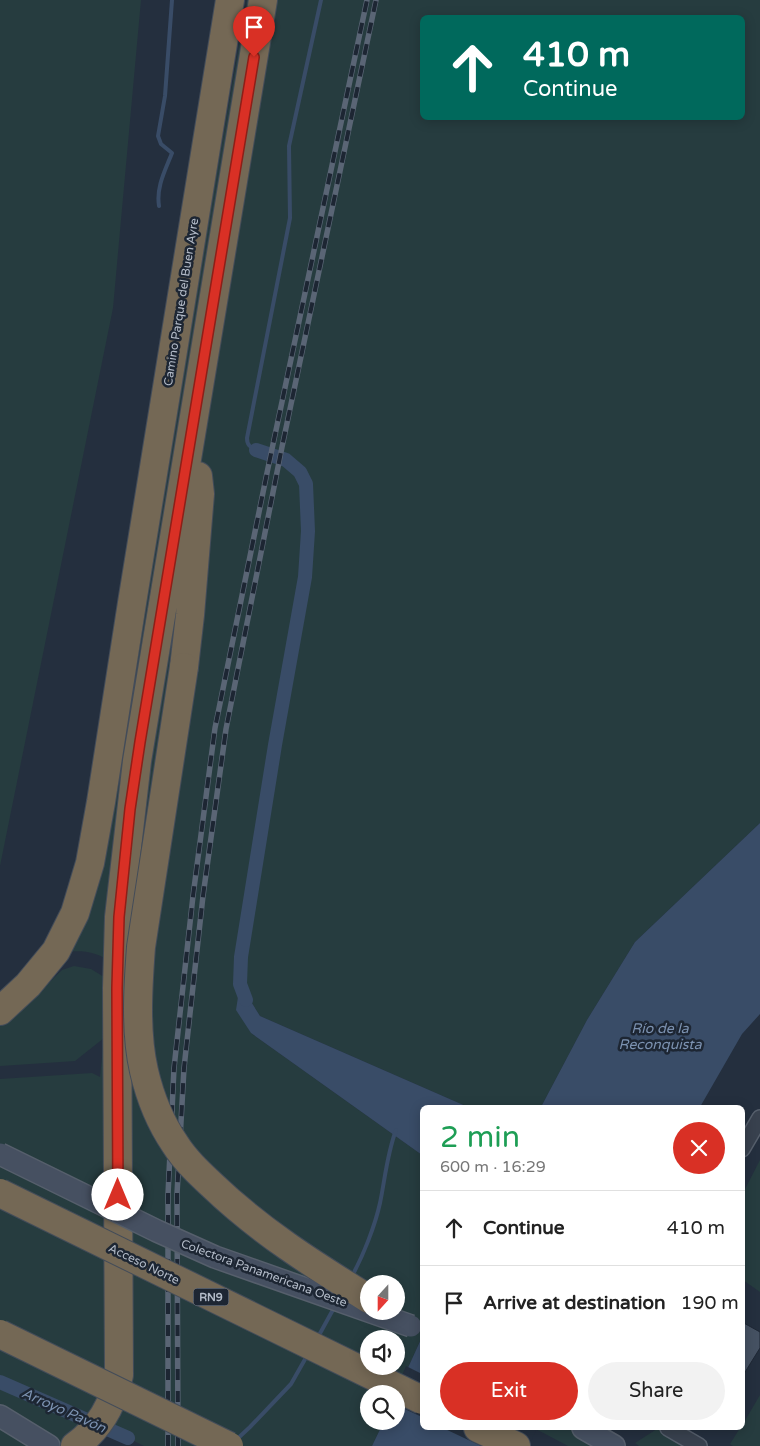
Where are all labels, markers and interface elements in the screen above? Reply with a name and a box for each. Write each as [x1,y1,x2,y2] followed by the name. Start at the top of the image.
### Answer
[233,6,275,57] pin
[240,13,268,41] icon: arrive
[523,34,630,76] text: 410 m
[440,35,505,100] icon: ahead
[523,76,618,102] text: Continue
[161,217,201,387] street label: Camino Parque del Buen Ayre
[618,1020,703,1053] water label: Río de la Reconquista
[440,1119,520,1156] text: 2 min
[673,1122,725,1174] button: close
[440,1157,546,1177] text: 600 m · 16:29
[91,1168,143,1220] position arrow
[440,1214,468,1242] icon: ahead
[483,1217,565,1239] text: Continue
[667,1217,725,1239] text: 410 m
[179,1236,349,1310] street label: Colectora Panamericana Oeste
[106,1241,182,1287] street label: Acceso Norte
[360,1275,405,1320] north arrow
[360,1275,405,1430] map controls
[194,1288,228,1305] road number: RN9
[440,1289,468,1317] icon: arrive
[483,1292,666,1314] text: Arrive at destination
[681,1292,739,1314] text: 190 m
[360,1330,405,1375] button: sound
[440,1362,578,1420] button: Exit
[588,1362,725,1420] button: Share
[19,1384,109,1437] water label: Arroyo Pavón
[360,1385,405,1430] button: search

